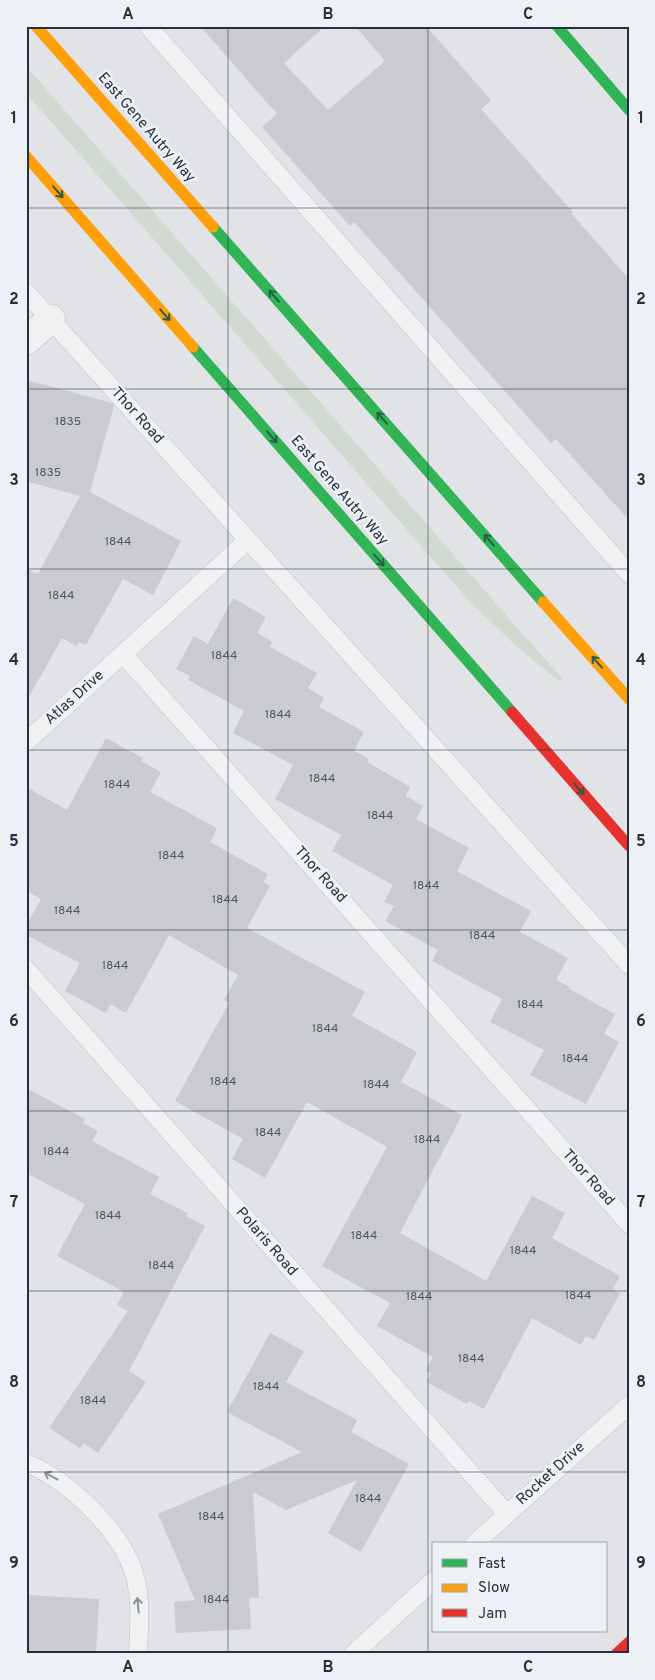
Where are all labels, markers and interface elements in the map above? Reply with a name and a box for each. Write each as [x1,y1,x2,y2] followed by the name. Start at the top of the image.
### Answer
[122,5,134,25] text: A
[322,5,334,25] text: B
[523,5,533,25] text: C
[93,69,199,187] street label: East Gene Autry Way
[11,109,17,129] text: 1
[638,109,644,129] text: 1
[53,186,64,199] one-way arrow
[9,290,19,310] text: 2
[269,290,280,303] one-way arrow
[636,290,646,310] text: 2
[159,308,171,321] one-way arrow
[107,384,167,448] street label: Thor Road
[376,412,388,425] one-way arrow
[55,414,81,430] house number: 1835
[266,431,278,444] one-way arrow
[286,432,392,550] street label: East Gene Autry Way
[35,465,61,481] house number: 1835
[9,471,19,491] text: 3
[636,471,646,491] text: 3
[105,534,131,550] house number: 1844
[483,534,495,547] one-way arrow
[373,553,385,566] one-way arrow
[48,588,74,604] house number: 1844
[211,648,237,664] house number: 1844
[9,651,19,671] text: 4
[636,651,646,671] text: 4
[591,656,602,669] one-way arrow
[41,666,109,730] street label: Atlas Drive
[265,707,291,723] house number: 1844
[309,771,335,787] house number: 1844
[104,777,130,793] house number: 1844
[573,782,585,795] one-way arrow
[367,808,393,824] house number: 1844
[9,832,19,852] text: 5
[636,832,646,852] text: 5
[290,843,350,907] street label: Thor Road
[158,848,184,864] house number: 1844
[413,878,439,894] house number: 1844
[212,892,238,908] house number: 1844
[54,903,80,919] house number: 1844
[469,928,495,944] house number: 1844
[102,958,128,974] house number: 1844
[517,997,543,1013] house number: 1844
[9,1012,19,1032] text: 6
[636,1012,646,1032] text: 6
[312,1021,338,1037] house number: 1844
[562,1051,588,1067] house number: 1844
[210,1074,236,1090] house number: 1844
[363,1077,389,1093] house number: 1844
[255,1125,281,1141] house number: 1844
[414,1132,440,1148] house number: 1844
[43,1144,69,1160] house number: 1844
[558,1146,618,1210] street label: Thor Road
[10,1193,18,1213] text: 7
[637,1193,645,1213] text: 7
[231,1204,301,1280] street label: Polaris Road
[95,1208,121,1224] house number: 1844
[351,1228,377,1244] house number: 1844
[510,1243,536,1259] house number: 1844
[148,1258,174,1274] house number: 1844
[565,1288,591,1304] house number: 1844
[406,1289,432,1305] house number: 1844
[458,1351,484,1367] house number: 1844
[9,1373,19,1393] text: 8
[636,1373,646,1393] text: 8
[253,1379,279,1395] house number: 1844
[80,1393,106,1409] house number: 1844
[513,1438,589,1510] street label: Rocket Drive
[44,1470,58,1480] one-way arrow
[355,1491,381,1507] house number: 1844
[198,1509,224,1525] house number: 1844
[432,1542,608,1632] legend
[9,1554,19,1574] text: 9
[636,1554,646,1574] text: 9
[478,1555,506,1574] text: Fast
[478,1579,510,1598] text: Slow
[203,1592,229,1608] house number: 1844
[134,1597,143,1613] one-way arrow
[478,1605,507,1624] text: Jam
[122,1658,134,1678] text: A
[322,1658,334,1678] text: B
[523,1658,533,1678] text: C

